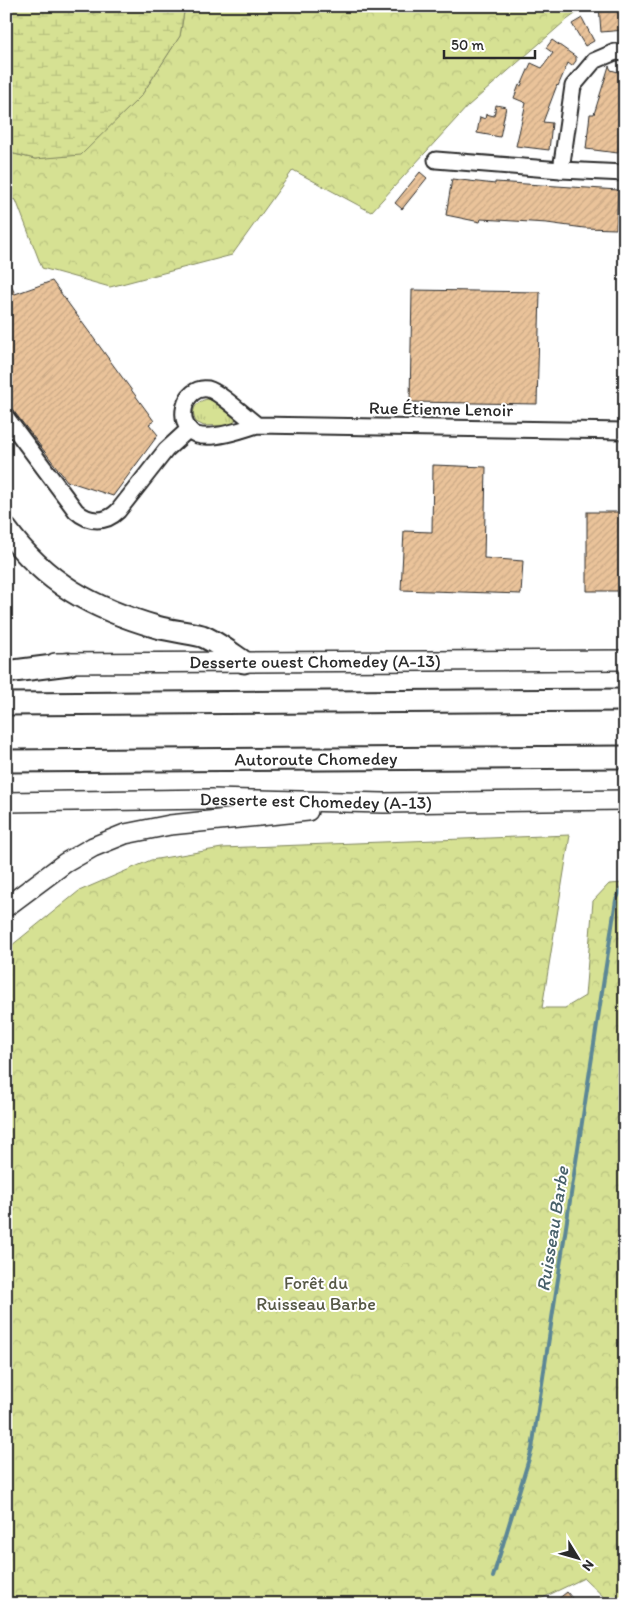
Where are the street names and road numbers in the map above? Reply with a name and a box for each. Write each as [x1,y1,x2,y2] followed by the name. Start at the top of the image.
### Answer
[369,397,513,421] street label: Rue Étienne Lenoir
[189,650,441,673] street label: Desserte ouest Chomedey (A-13)
[234,747,398,771] street label: Autoroute Chomedey
[200,788,432,814] street label: Desserte est Chomedey (A-13)

